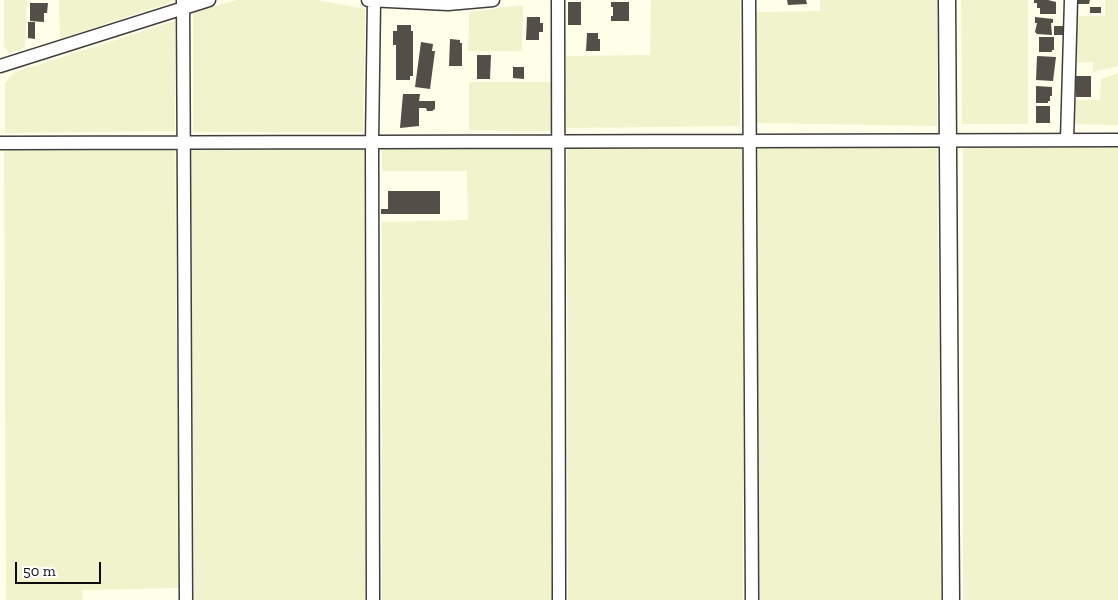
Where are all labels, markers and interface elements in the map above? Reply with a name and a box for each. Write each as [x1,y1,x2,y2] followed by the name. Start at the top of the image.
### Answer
[18,552,104,584] scale bar
[23,562,56,580] text: 50 m

